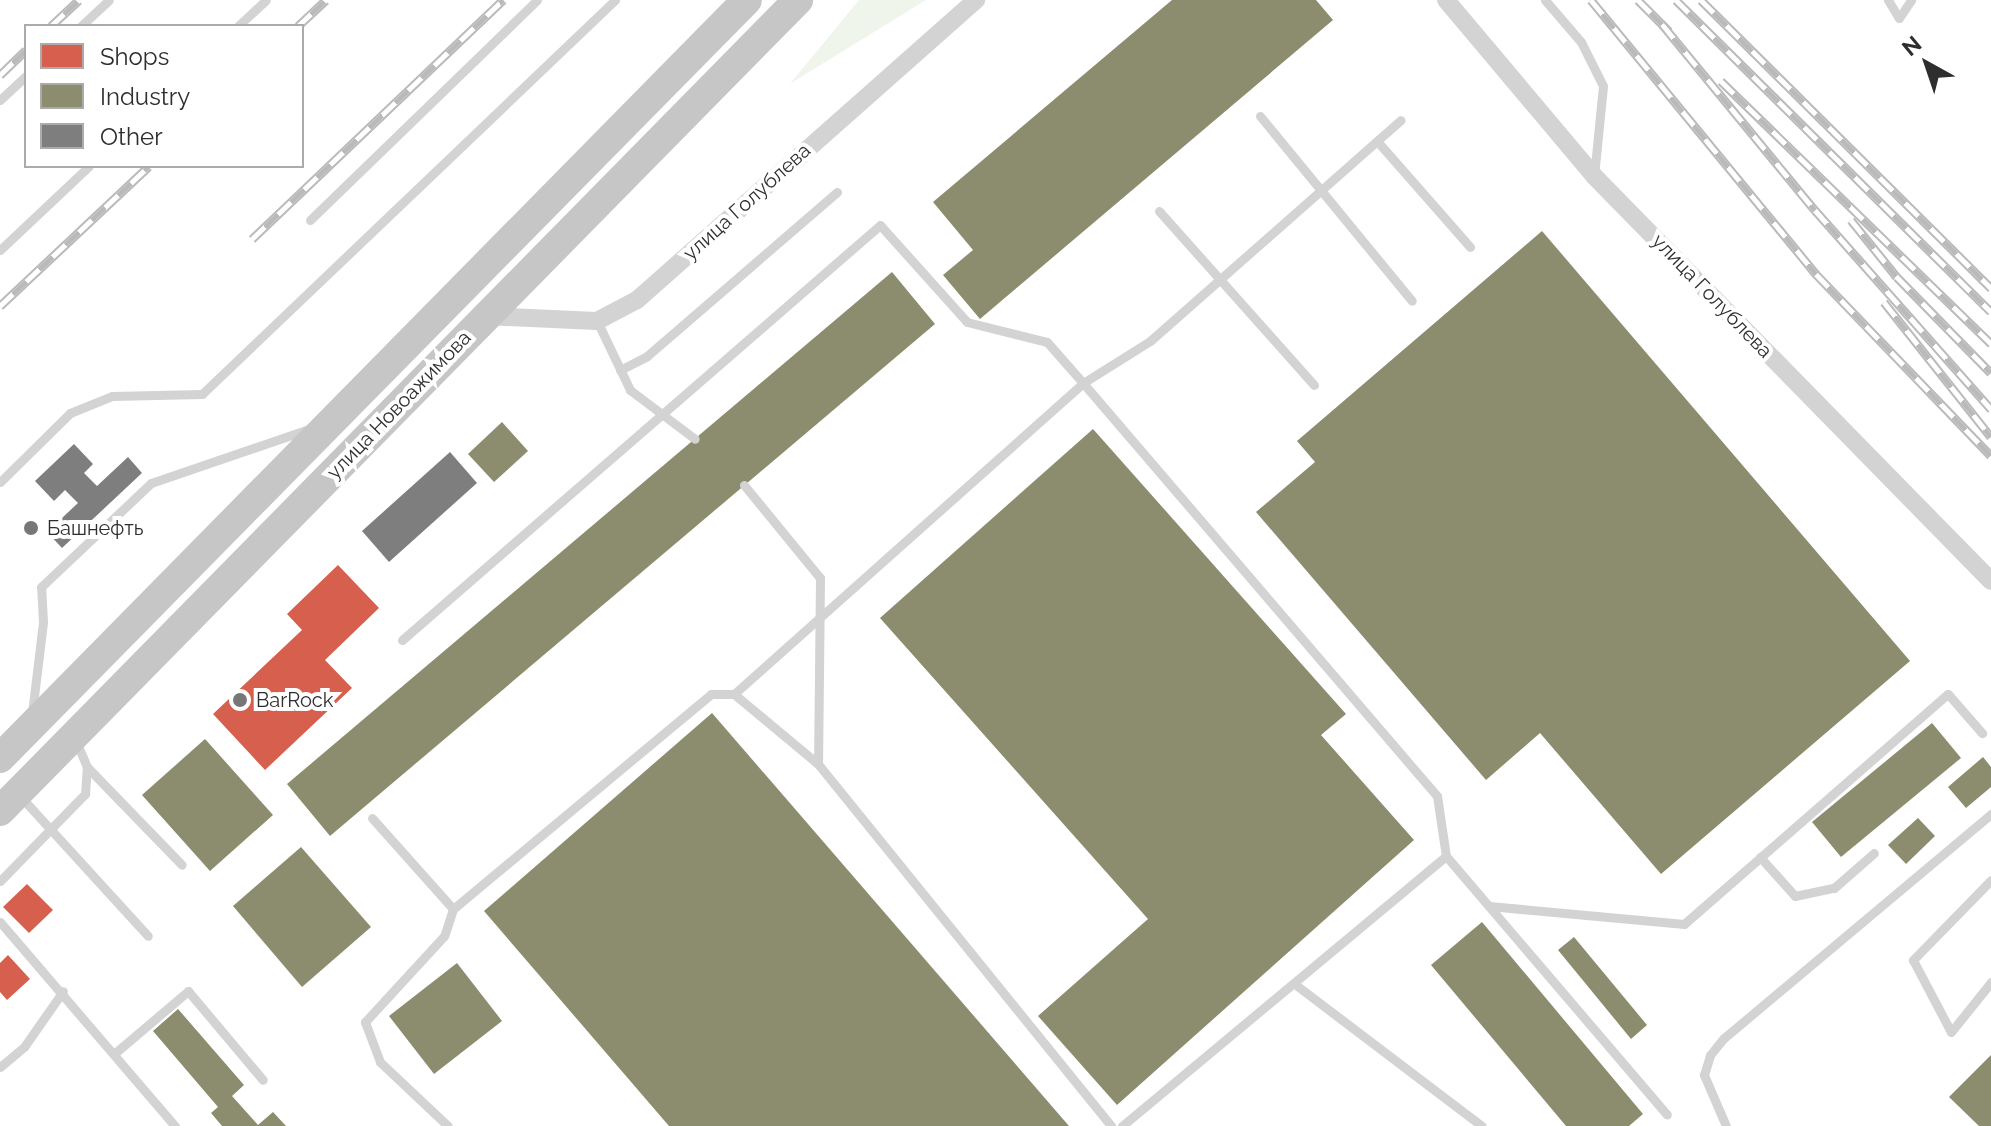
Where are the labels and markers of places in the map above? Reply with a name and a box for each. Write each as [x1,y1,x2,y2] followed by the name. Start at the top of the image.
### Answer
[47,516,144,540] place label: Башнефть
[22,519,40,537] marker: Башнефть
[256,688,333,712] place label: BarRock
[231,691,249,709] marker: BarRock

